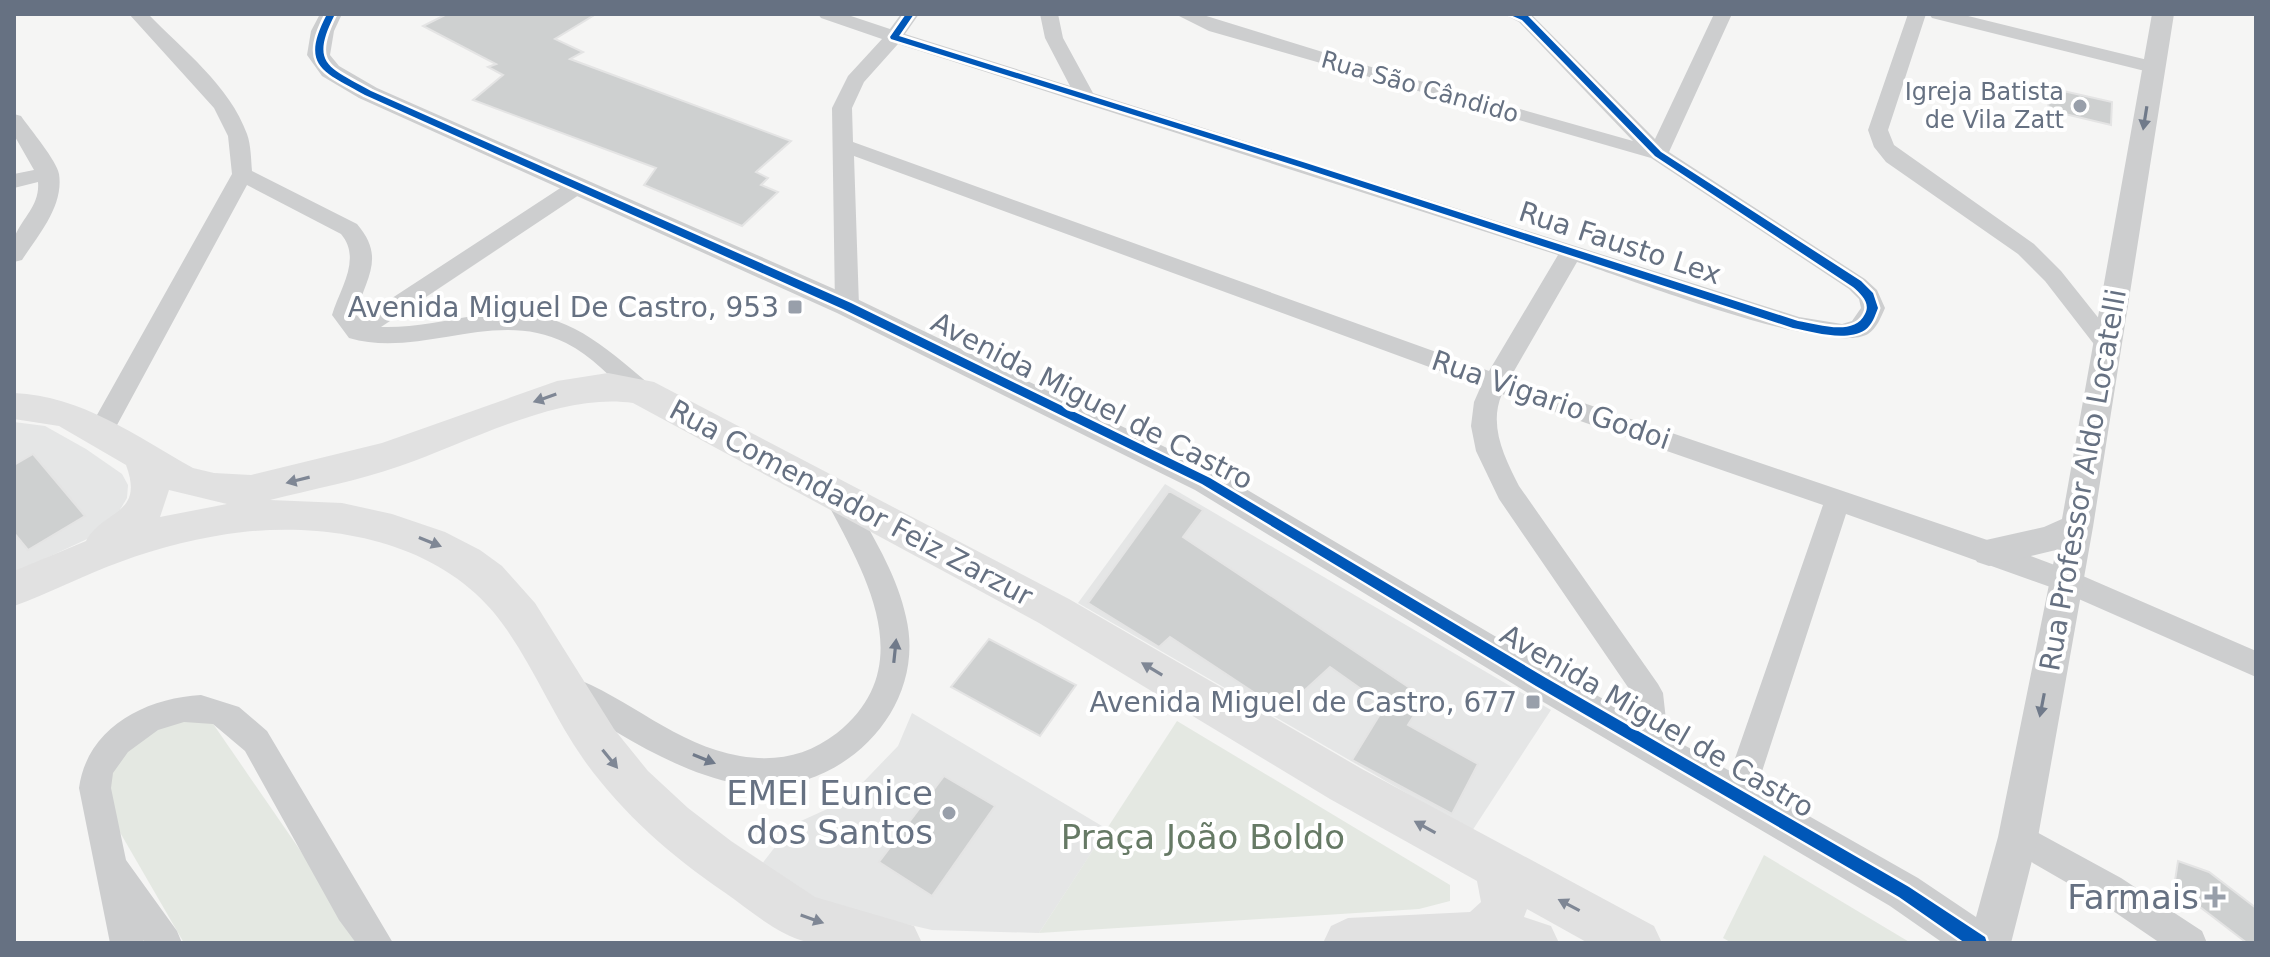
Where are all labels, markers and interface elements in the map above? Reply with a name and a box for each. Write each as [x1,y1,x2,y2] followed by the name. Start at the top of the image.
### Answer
[1318,45,1522,129] street label: Rua São Cândido
[1905,78,2064,134] place label: Igreja Batista de Vila Zatt
[2071,97,2089,115] marker: Igreja Batista de Vila Zatt
[2138,106,2151,131] one-way arrow
[1515,195,1725,291] street label: Rua Fausto Lex
[2033,286,2133,674] street label: Rua Professor Aldo Locatelli
[348,291,779,324] place label: Avenida Miguel De Castro, 953
[786,298,804,316] marker: Avenida Miguel De Castro, 953
[926,305,1258,497] street label: Avenida Miguel de Castro
[1427,344,1675,456] street label: Rua Vigario Godoi
[532,393,556,405] one-way arrow
[664,393,1038,613] street label: Rua Comendador Feiz Zarzur
[286,474,311,486] one-way arrow
[418,536,442,549] one-way arrow
[1494,618,1820,824] street label: Avenida Miguel de Castro
[889,639,902,664] one-way arrow
[1141,662,1163,676] one-way arrow
[1090,686,1517,719] place label: Avenida Miguel de Castro, 677
[1524,693,1542,711] marker: Avenida Miguel de Castro, 677
[2036,693,2048,718] one-way arrow
[601,749,618,769] one-way arrow
[692,752,716,765] one-way arrow
[726,773,933,852] place label: EMEI Eunice dos Santos
[940,804,958,822] marker: EMEI Eunice dos Santos
[1061,817,1345,857] park label: Praça João Boldo
[1414,821,1437,834] one-way arrow
[2067,877,2199,917] place label: Farmais
[2206,888,2224,906] marker: Farmais
[1558,898,1581,912] one-way arrow
[800,913,824,925] one-way arrow

